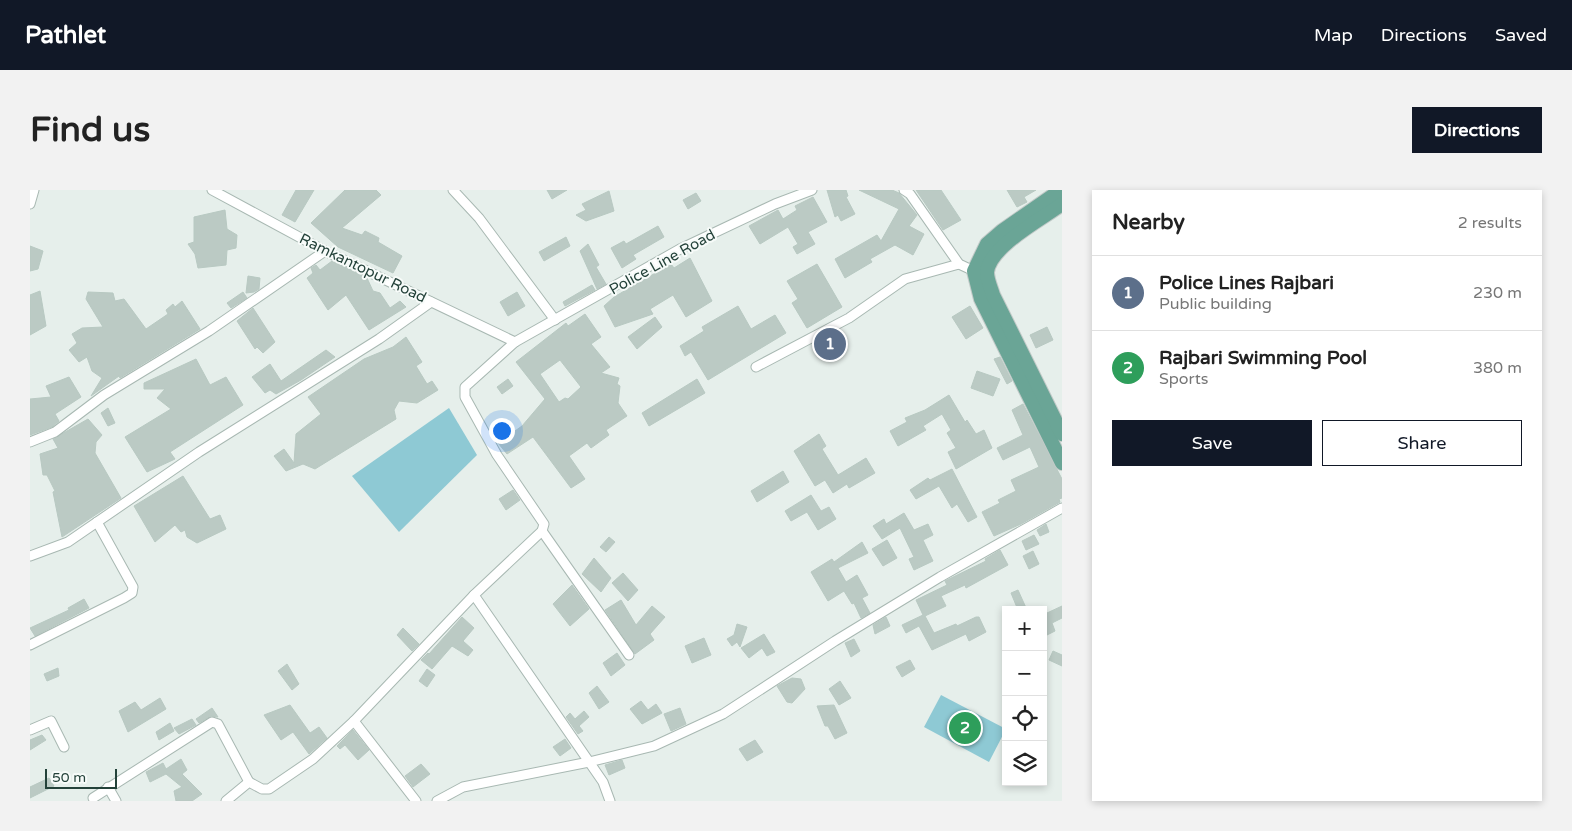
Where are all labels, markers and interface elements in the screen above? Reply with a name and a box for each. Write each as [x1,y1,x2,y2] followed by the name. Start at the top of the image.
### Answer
[25,21,106,50] text: Pathlet
[1314,24,1353,46] text: Map
[1381,24,1467,46] text: Directions
[1495,24,1547,46] text: Saved
[1412,107,1542,153] button: Directions
[30,109,150,151] text: Find us
[1112,210,1185,235] text: Nearby
[1458,213,1522,233] text: 2 results
[606,225,718,299] street label: Police Line Road
[297,229,429,307] street label: Ramkantopur Road
[1159,272,1334,294] text: Police Lines Rajbari
[1123,283,1133,303] text: 1
[1473,283,1522,303] text: 230 m
[1159,294,1272,314] text: Public building
[814,325,846,363] pin: 1
[1159,347,1367,369] text: Rajbari Swimming Pool
[1123,358,1133,378] text: 2
[1473,358,1522,378] text: 380 m
[1159,369,1208,389] text: Sports
[489,418,515,444] your location
[1112,420,1312,466] button: Save
[1322,420,1522,466] button: Share
[1002,606,1047,786] map controls
[1002,606,1047,651] button: +
[1002,651,1047,696] button: −
[1002,696,1047,741] button: locate
[949,709,981,747] pin: 2
[1002,741,1047,786] button: layers
[45,766,118,789] scale bar
[52,769,86,786] text: 50 m

